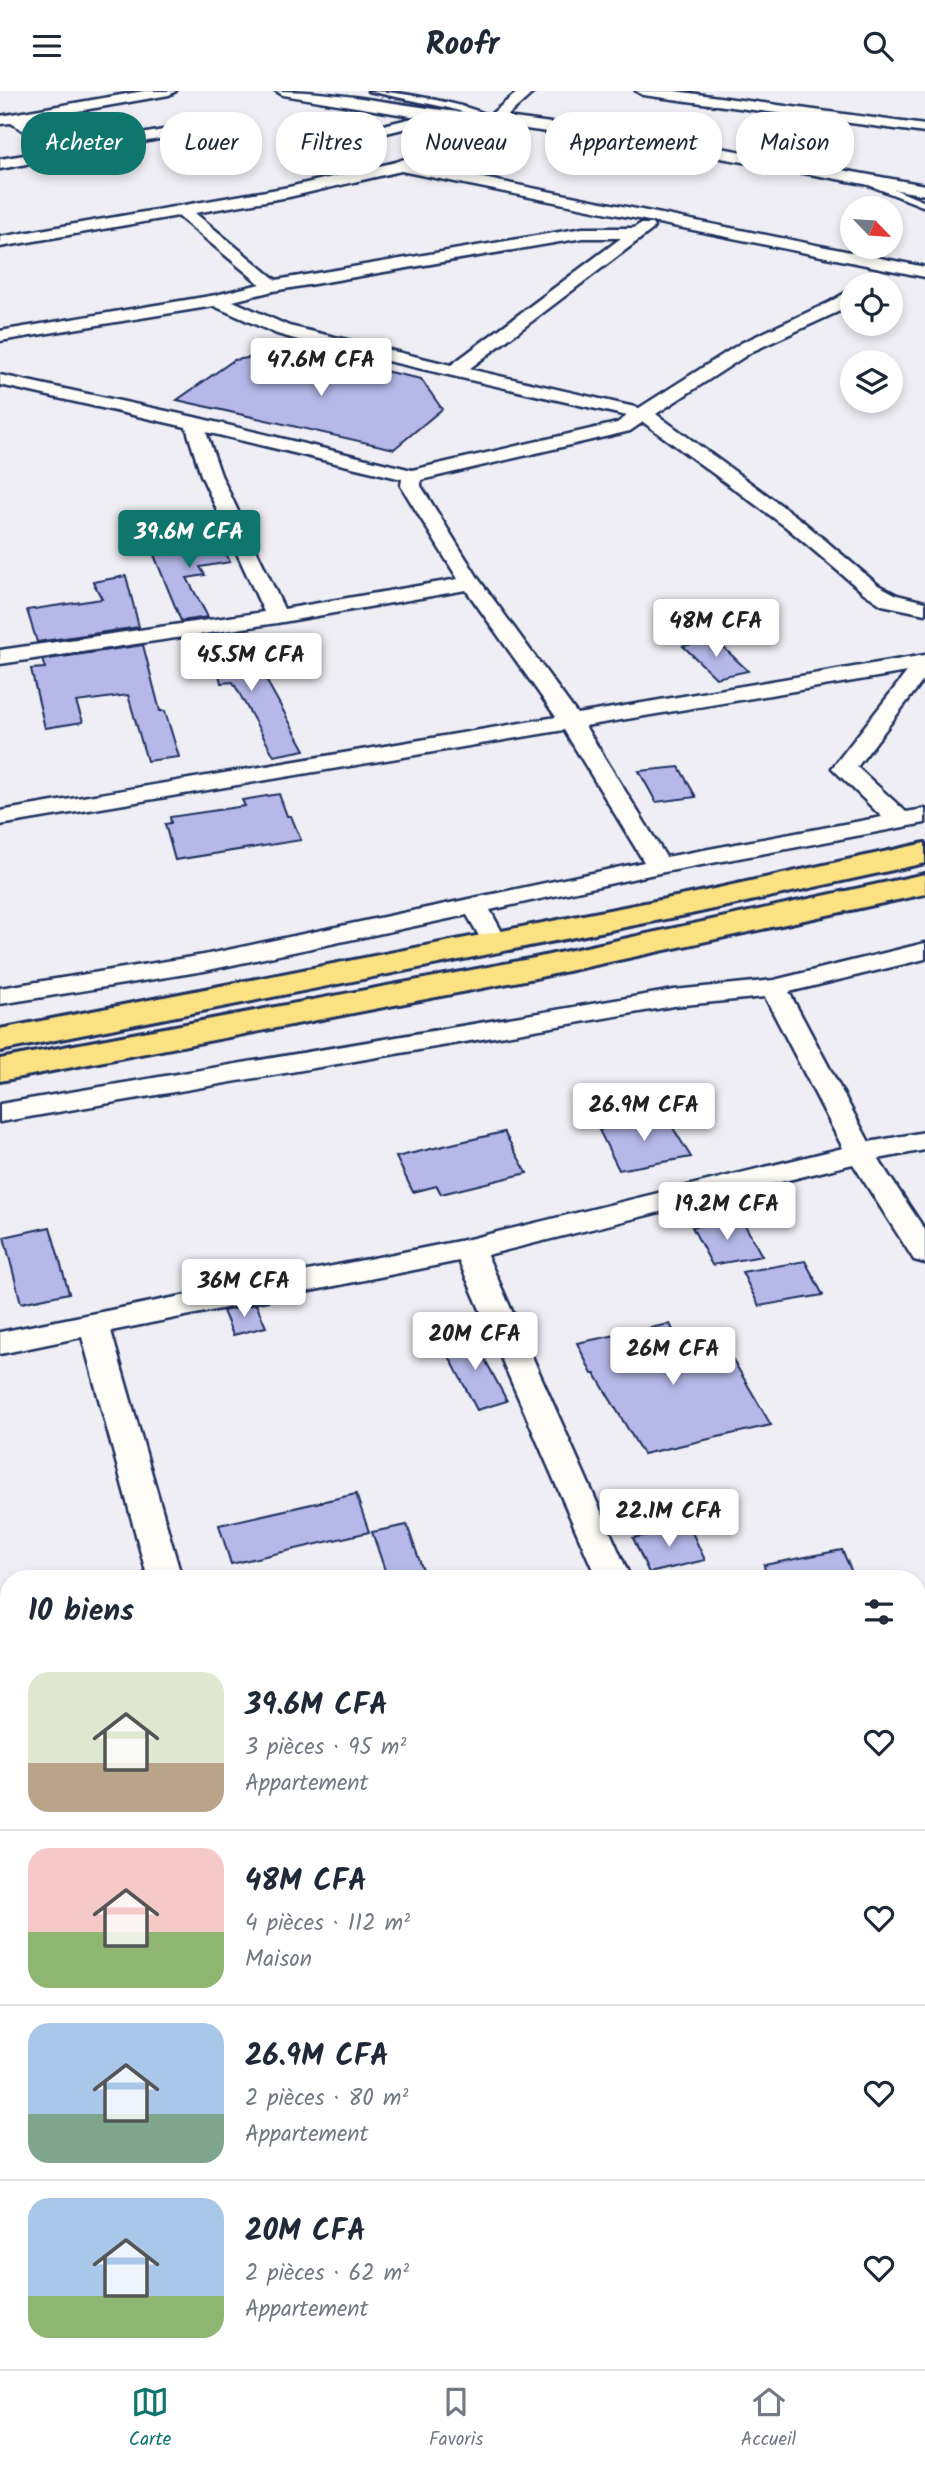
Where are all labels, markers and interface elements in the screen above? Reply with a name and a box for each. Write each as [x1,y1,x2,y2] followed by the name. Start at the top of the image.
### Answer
[426,20,499,71] text: Roofr
[28,27,66,65] icon: menu
[859,27,897,65] icon: search
[21,112,146,175] chip: Acheter
[160,112,262,175] chip: Louer
[276,112,387,175] chip: Filtres
[401,112,531,175] chip: Nouveau
[545,112,722,175] chip: Appartement
[736,112,854,175] chip: Maison
[840,196,903,259] north arrow
[840,196,903,413] map controls
[840,273,903,336] button: locate
[241,338,401,398] pin: 47.6M CFA
[267,343,375,379] text: 47.6M CFA
[840,350,903,413] button: layers
[109,511,269,570] pin: 39.6M CFA
[134,515,244,551] text: 39.6M CFA
[651,599,781,659] pin: 48M CFA
[669,604,763,640] text: 48M CFA
[171,633,331,693] pin: 45.5M CFA
[197,638,305,674] text: 45.5M CFA
[564,1083,724,1143] pin: 26.9M CFA
[589,1088,699,1124] text: 26.9M CFA
[647,1183,807,1242] pin: 19.2M CFA
[675,1187,779,1223] text: 19.2M CFA
[179,1259,309,1319] pin: 36M CFA
[198,1264,290,1300] text: 36M CFA
[410,1313,540,1372] pin: 20M CFA
[429,1317,521,1353] text: 20M CFA
[608,1327,738,1387] pin: 26M CFA
[626,1332,720,1368] text: 26M CFA
[589,1489,749,1549] pin: 22.1M CFA
[616,1494,722,1530] text: 22.1M CFA
[28,1588,134,1636] text: 10 biens
[860,1593,898,1631] icon: filters
[245,1682,388,1730] text: 39.6M CFA
[84,1700,168,1784] icon: home
[860,1723,898,1761] icon: heart
[245,1730,406,1766] text: 3 pièces · 95 m²
[245,1766,368,1802] text: Appartement
[245,1858,367,1906] text: 48M CFA
[84,1876,168,1960] icon: home
[860,1899,898,1937] icon: heart
[245,1906,410,1942] text: 4 pièces · 112 m²
[245,1942,312,1978] text: Maison
[245,2033,389,2081] text: 26.9M CFA
[84,2051,168,2135] icon: home
[860,2074,898,2112] icon: heart
[245,2081,408,2117] text: 2 pièces · 80 m²
[245,2117,368,2153] text: Appartement
[245,2208,366,2256] text: 20M CFA
[84,2226,168,2310] icon: home
[860,2249,898,2287] icon: heart
[245,2256,409,2292] text: 2 pièces · 62 m²
[245,2292,368,2328] text: Appartement
[129,2383,171,2455] tab: Carte
[429,2383,483,2455] tab: Favoris
[741,2383,796,2455] tab: Accueil

